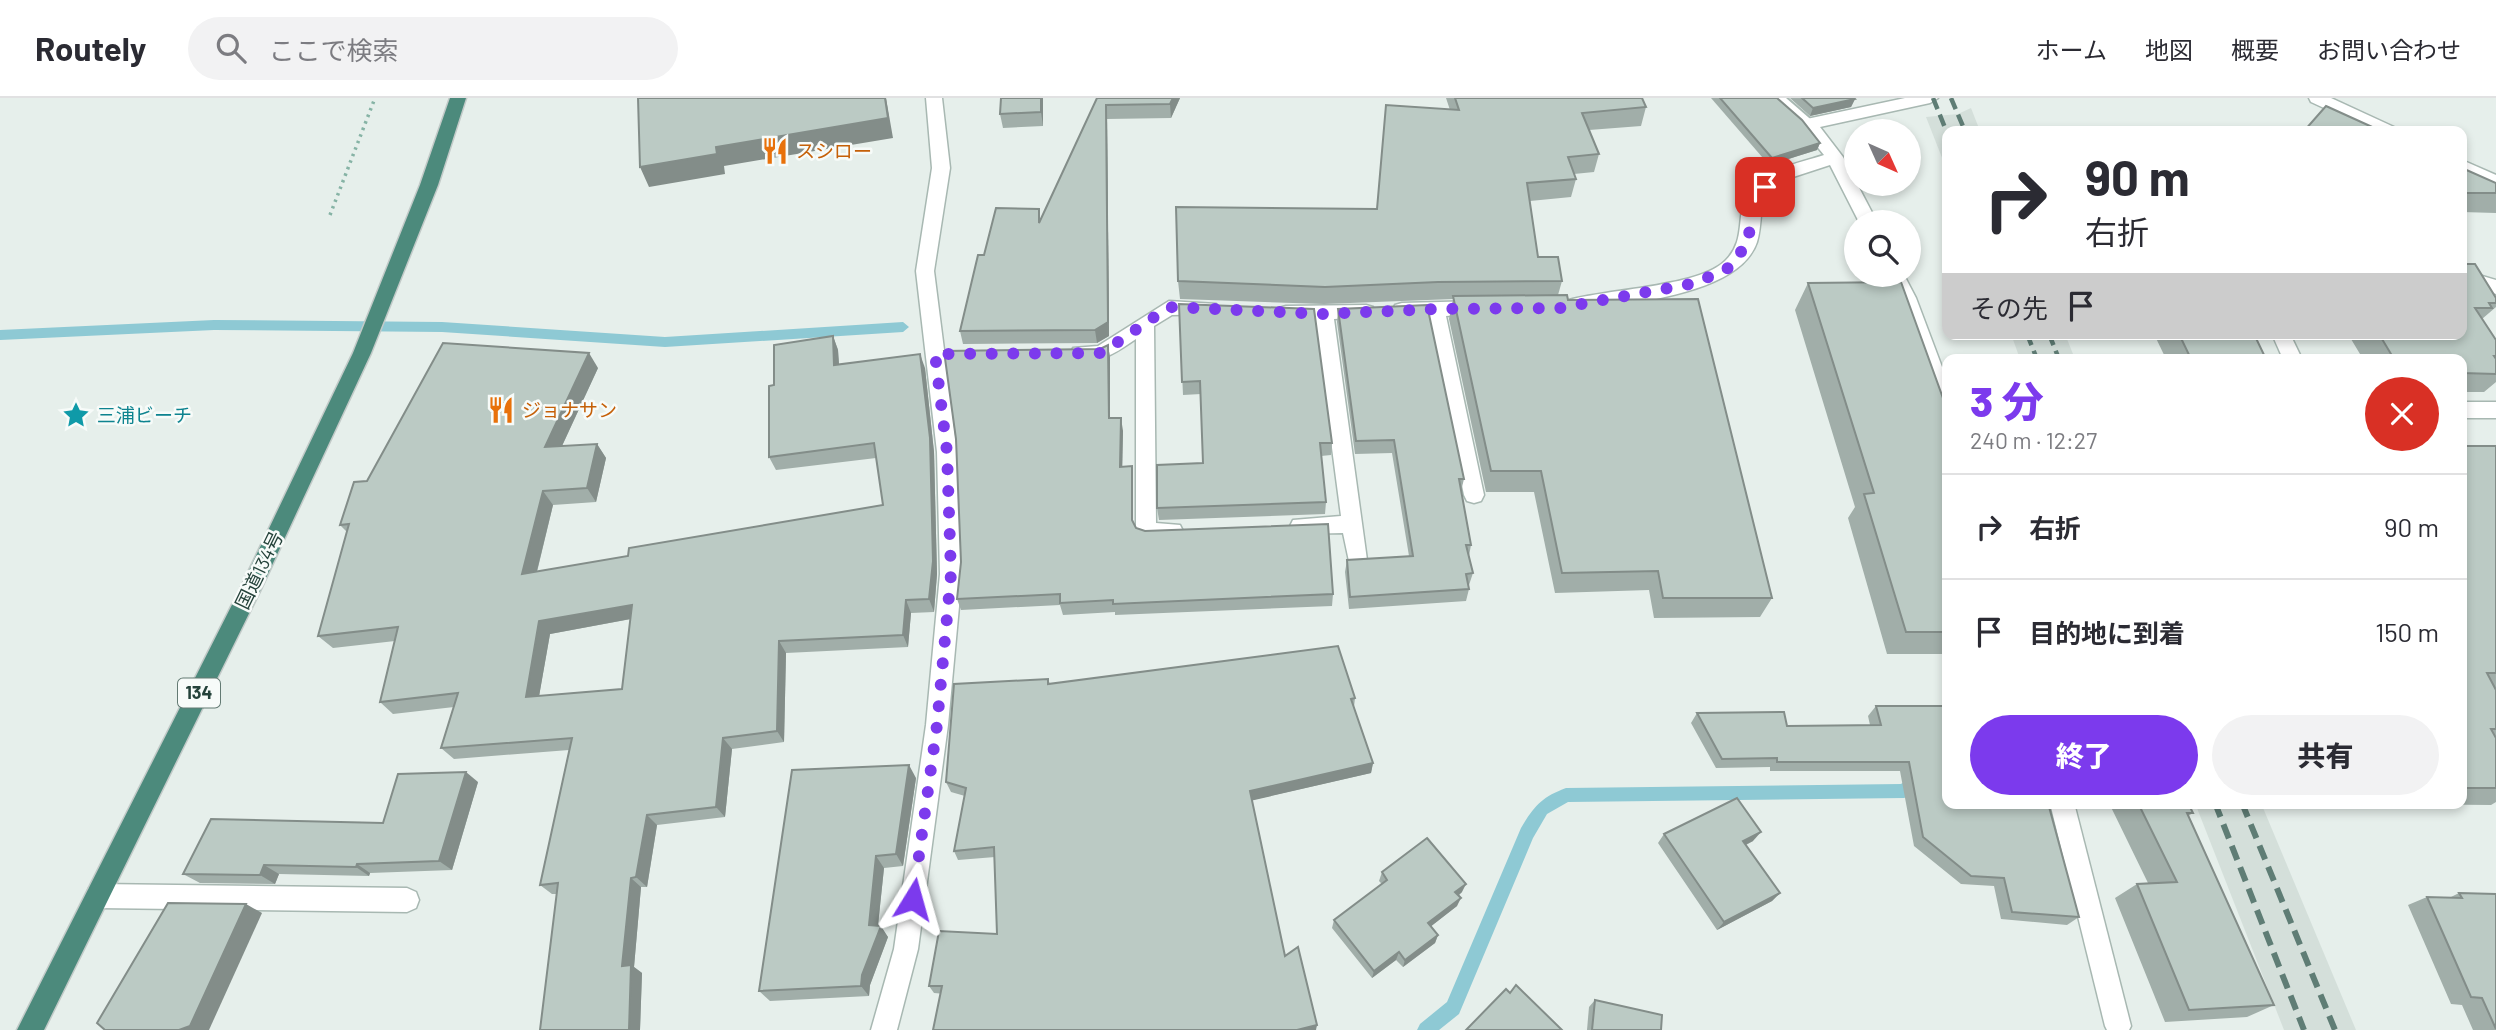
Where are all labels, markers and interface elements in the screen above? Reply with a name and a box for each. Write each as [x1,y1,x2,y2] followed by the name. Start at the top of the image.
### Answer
[188,17,678,80] search box
[35,28,146,68] text: Routely
[212,29,250,67] icon: search
[268,34,398,65] text: ここで検索
[2036,35,2107,64] text: ホーム
[2145,35,2193,64] text: 地図
[2231,35,2279,64] text: 概要
[2317,35,2461,64] text: お問い合わせ
[1844,119,1922,196] north arrow
[1844,119,1921,287] map controls
[760,136,790,166] restaurant icon: スシロー
[796,139,872,162] place label: スシロー
[2085,147,2190,206] text: 90 m
[1970,154,2061,245] icon: right
[1735,157,1795,217] pin
[1746,168,1784,206] icon: arrive
[1844,210,1921,287] button: search
[2085,212,2149,250] text: 右折
[2062,287,2100,325] icon: arrive
[1970,292,2048,323] text: その先
[1970,375,2043,425] text: 3 分
[2365,377,2439,451] button: close
[486,395,516,425] restaurant icon: ジョナサン
[522,398,617,421] place label: ジョナサン
[61,400,91,430] place icon: 三浦ビーチ
[97,403,192,426] place label: 三浦ビーチ
[1970,426,2097,454] text: 240 m · 12:27
[1970,508,2008,546] icon: right
[2384,511,2439,542] text: 90 m
[2029,512,2081,543] text: 右折
[230,527,287,613] street label: 国道134号
[1970,613,2008,651] icon: arrive
[2375,616,2439,647] text: 150 m
[2029,617,2185,648] text: 目的地に到着
[178,678,220,708] road number: 134
[1970,715,2198,795] button: 終了
[2212,715,2439,795] button: 共有
[876,862,950,936] position arrow

